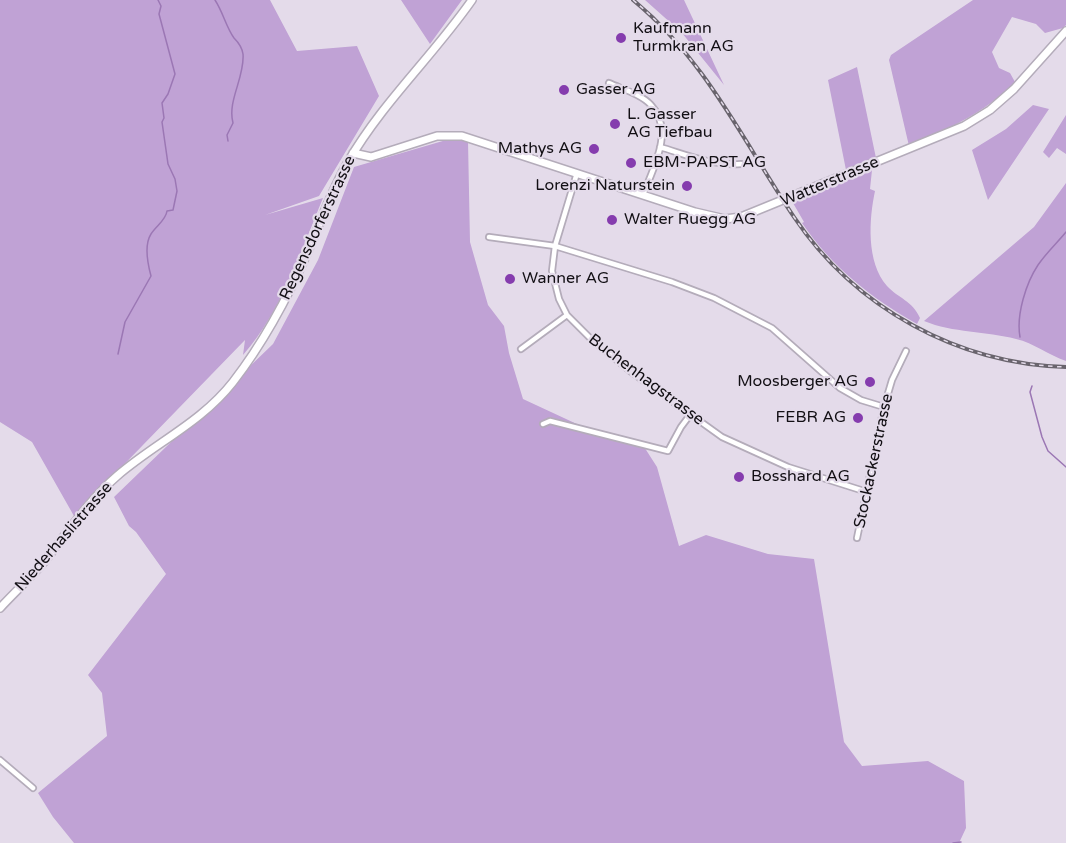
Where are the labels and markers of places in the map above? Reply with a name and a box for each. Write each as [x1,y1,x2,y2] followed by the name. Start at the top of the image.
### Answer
[633,19,734,57] place label: Kaufmann Turmkran AG
[614,31,628,45] marker: Kaufmann Turmkran AG
[576,80,656,100] place label: Gasser AG
[557,83,571,97] marker: Gasser AG
[627,105,712,143] place label: L. Gasser AG Tiefbau
[608,117,622,131] marker: L. Gasser AG Tiefbau
[498,139,582,159] place label: Mathys AG
[587,142,601,156] marker: Mathys AG
[643,153,766,173] place label: EBM-PAPST AG
[624,156,638,170] marker: EBM-PAPST AG
[535,176,675,196] place label: Lorenzi Naturstein
[680,179,694,193] marker: Lorenzi Naturstein
[624,210,756,230] place label: Walter Ruegg AG
[605,213,619,227] marker: Walter Ruegg AG
[522,269,609,289] place label: Wanner AG
[503,272,517,286] marker: Wanner AG
[737,372,858,392] place label: Moosberger AG
[863,375,877,389] marker: Moosberger AG
[776,408,846,428] place label: FEBR AG
[851,411,865,425] marker: FEBR AG
[751,467,850,487] place label: Bosshard AG
[732,470,746,484] marker: Bosshard AG

